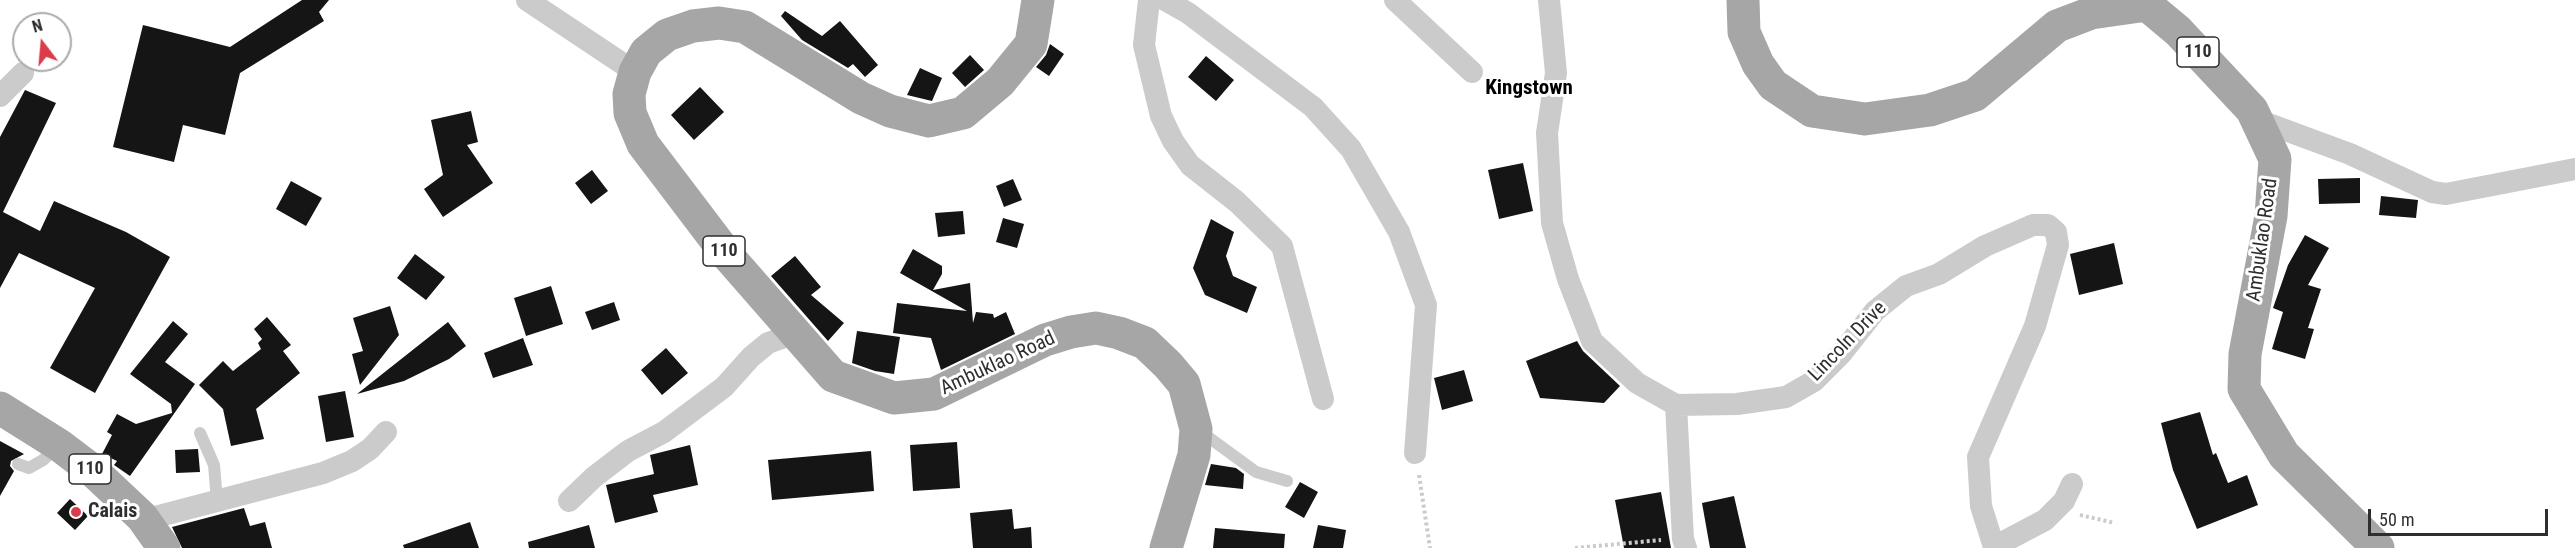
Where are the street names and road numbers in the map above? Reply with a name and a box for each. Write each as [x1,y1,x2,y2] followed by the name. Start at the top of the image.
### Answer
[2177,37,2219,67] road number: 110
[2242,177,2284,303] street label: Ambuklao Road
[703,236,745,266] road number: 110
[1804,297,1892,387] street label: Lincoln Drive
[937,327,1059,401] street label: Ambuklao Road
[69,454,111,484] road number: 110

